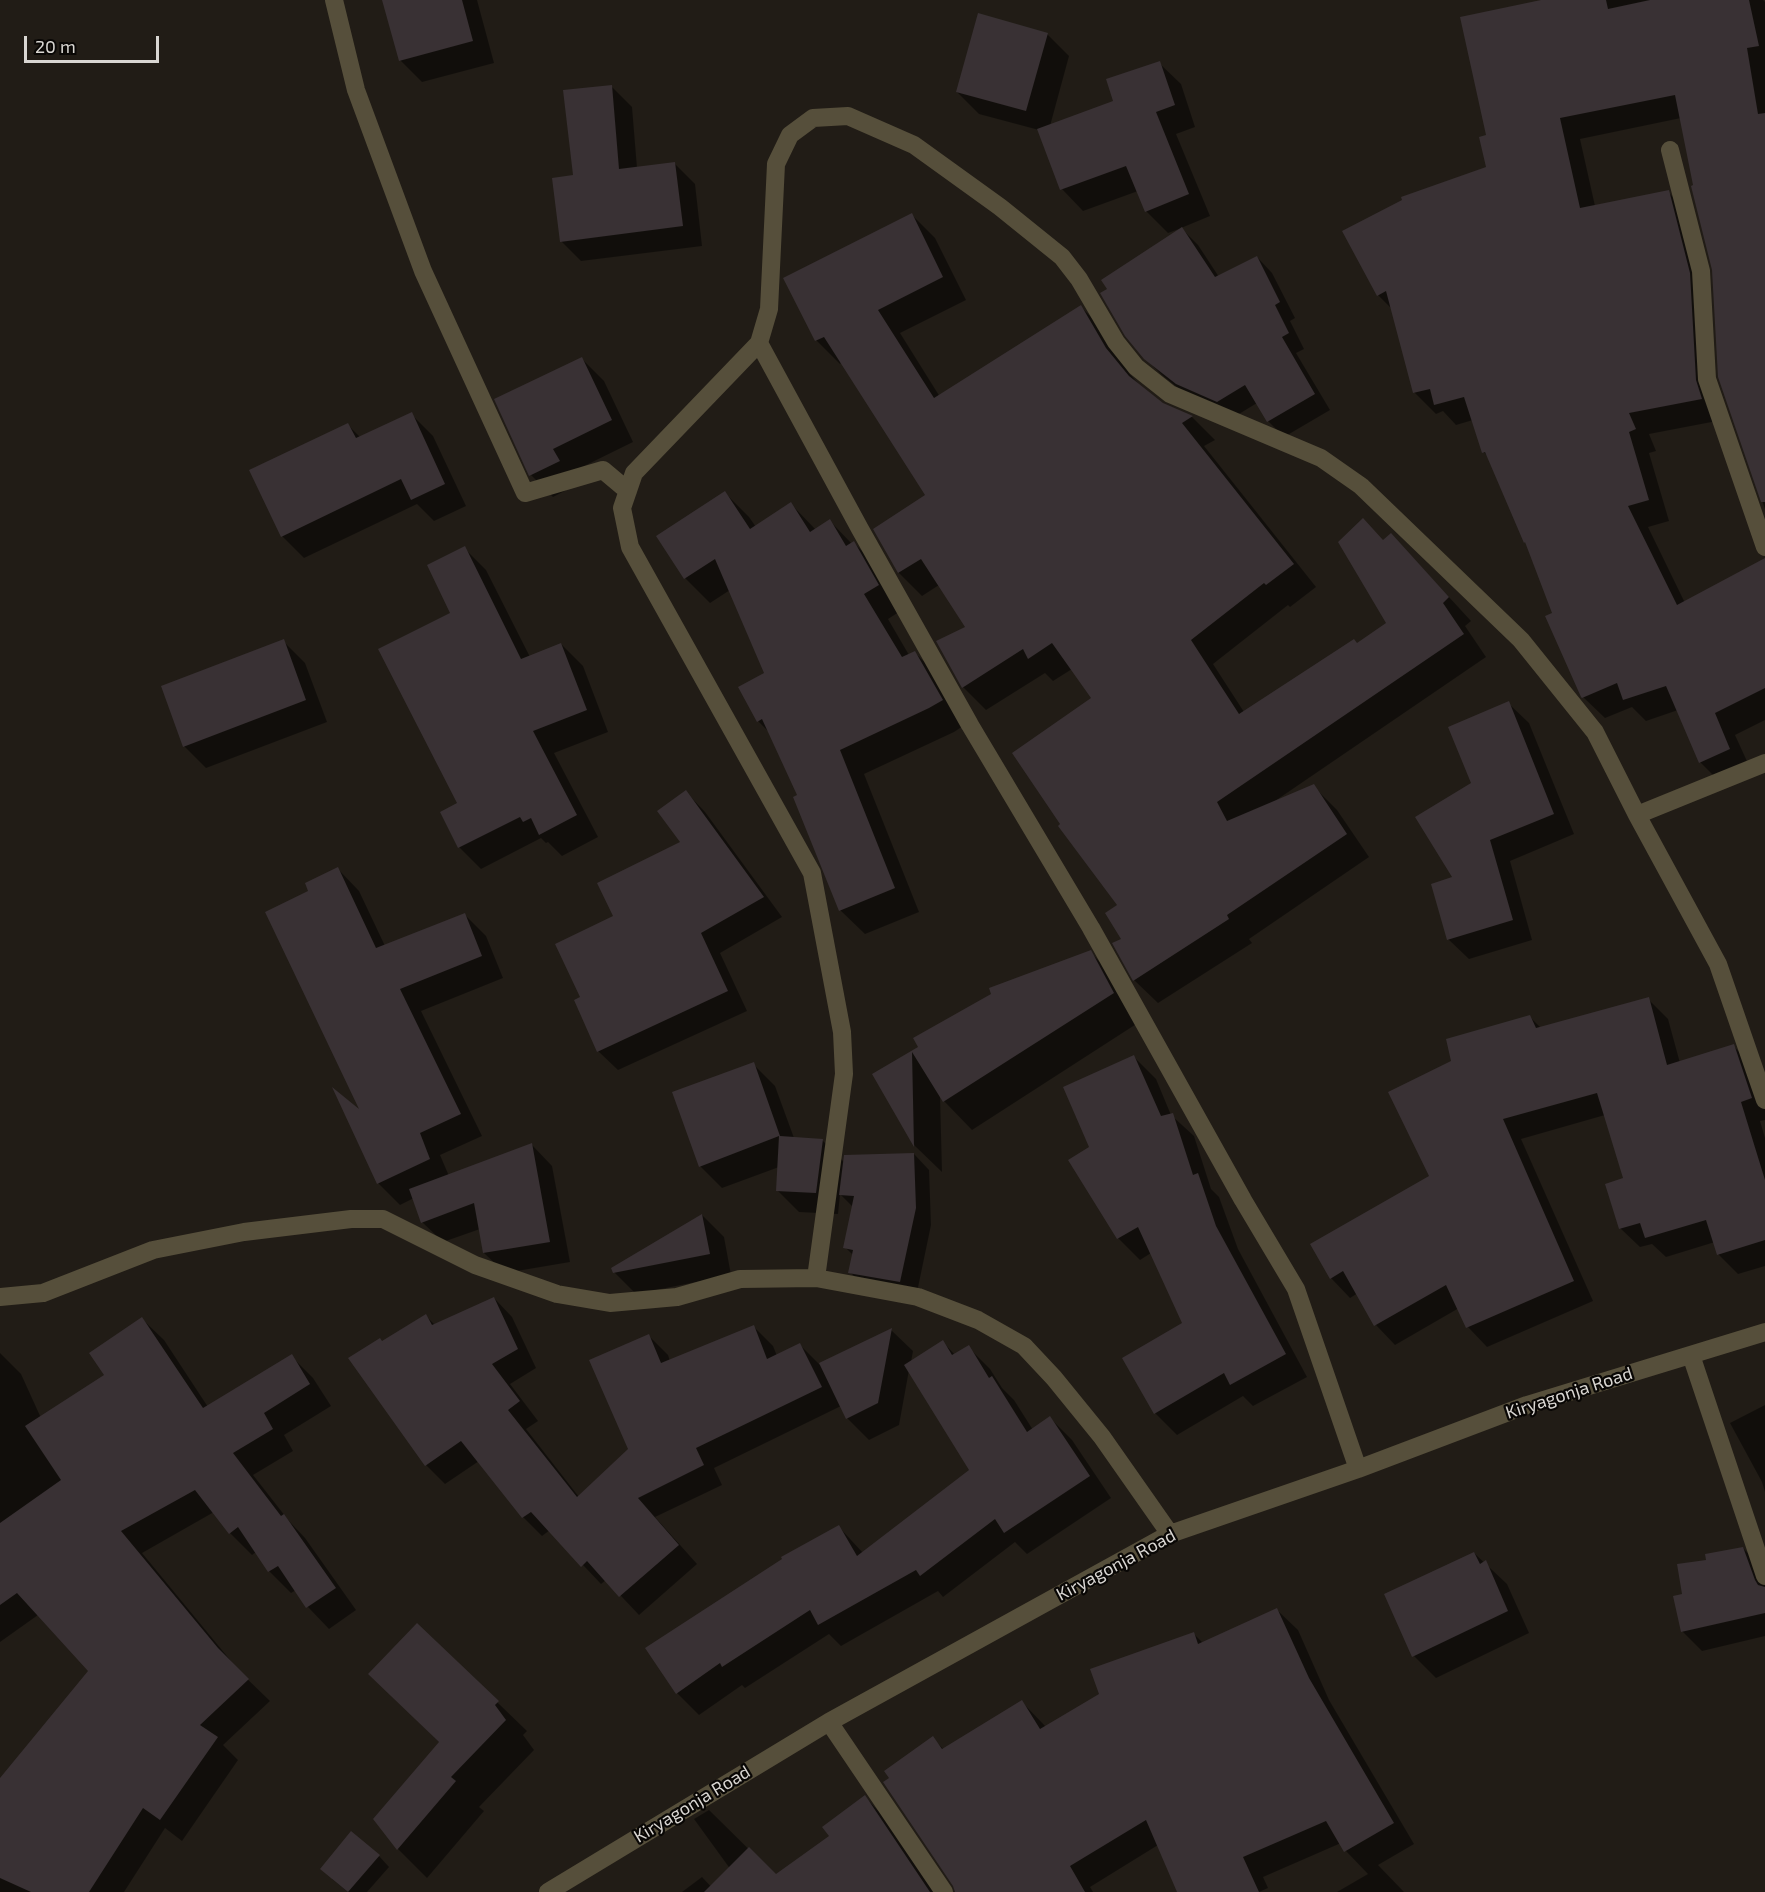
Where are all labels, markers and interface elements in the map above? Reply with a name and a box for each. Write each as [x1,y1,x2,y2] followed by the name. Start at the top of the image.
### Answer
[27,24,162,62] scale bar
[35,35,76,57] text: 20 m
[1503,1362,1635,1424] street label: Kiryagonja Road
[1053,1524,1179,1606] street label: Kiryagonja Road
[630,1761,754,1847] street label: Kiryagonja Road

